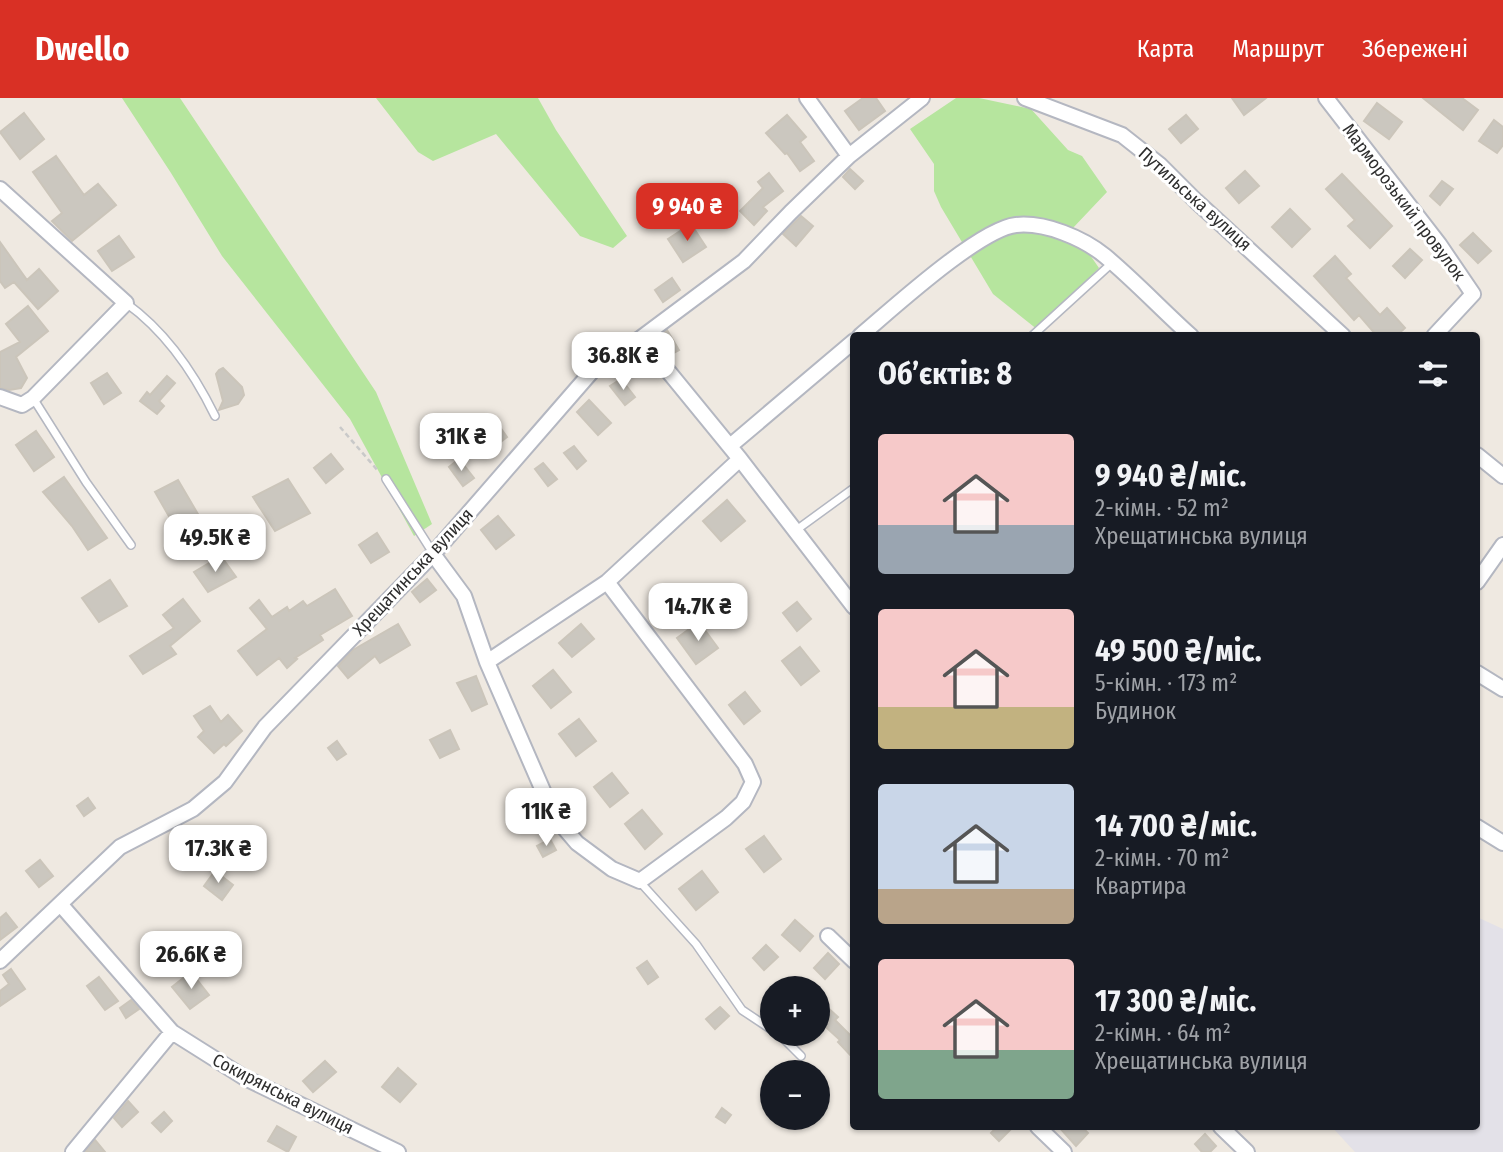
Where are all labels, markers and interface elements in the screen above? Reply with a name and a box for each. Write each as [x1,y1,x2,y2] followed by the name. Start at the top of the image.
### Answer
[35,29,130,69] text: Dwello
[1137,35,1194,63] text: Карта
[1232,35,1324,63] text: Маршрут
[1362,35,1468,63] text: Збережені
[1338,119,1471,285] street label: Марморозький провулок
[1134,142,1256,256] street label: Путильська вулиця
[622,184,752,243] pin: 9 940 ₴
[652,192,722,220] text: 9 940 ₴
[558,332,688,392] pin: 36.8K ₴
[588,341,658,369] text: 36.8K ₴
[1414,355,1452,393] icon: filters
[878,356,1012,392] text: Об’єктів: 8
[412,414,510,473] pin: 31K ₴
[436,422,486,450] text: 31K ₴
[1095,458,1246,494] text: 9 940 ₴/міс.
[934,462,1018,546] icon: home
[1095,494,1229,522] text: 2-кімн. · 52 m²
[348,504,478,640] street label: Хрещатинська вулиця
[150,514,280,574] pin: 49.5K ₴
[1095,522,1308,550] text: Хрещатинська вулиця
[180,523,250,551] text: 49.5K ₴
[633,584,763,643] pin: 14.7K ₴
[665,592,731,620] text: 14.7K ₴
[1095,633,1262,669] text: 49 500 ₴/міс.
[934,637,1018,721] icon: home
[1095,669,1237,697] text: 5-кімн. · 173 m²
[1095,697,1176,725] text: Будинок
[497,788,595,848] pin: 11K ₴
[521,797,571,825] text: 11K ₴
[1095,808,1257,844] text: 14 700 ₴/міс.
[934,812,1018,896] icon: home
[153,826,283,885] pin: 17.3K ₴
[185,834,251,862] text: 17.3K ₴
[1095,844,1229,872] text: 2-кімн. · 70 m²
[1095,872,1187,900] text: Квартира
[126,932,256,991] pin: 26.6K ₴
[156,940,226,968] text: 26.6K ₴
[760,976,830,1130] map controls
[760,976,830,1046] button: +
[1095,983,1256,1019] text: 17 300 ₴/міс.
[934,987,1018,1071] icon: home
[1095,1019,1231,1047] text: 2-кімн. · 64 m²
[1095,1047,1308,1075] text: Хрещатинська вулиця
[209,1049,357,1139] street label: Сокирянська вулиця
[760,1060,830,1130] button: −

